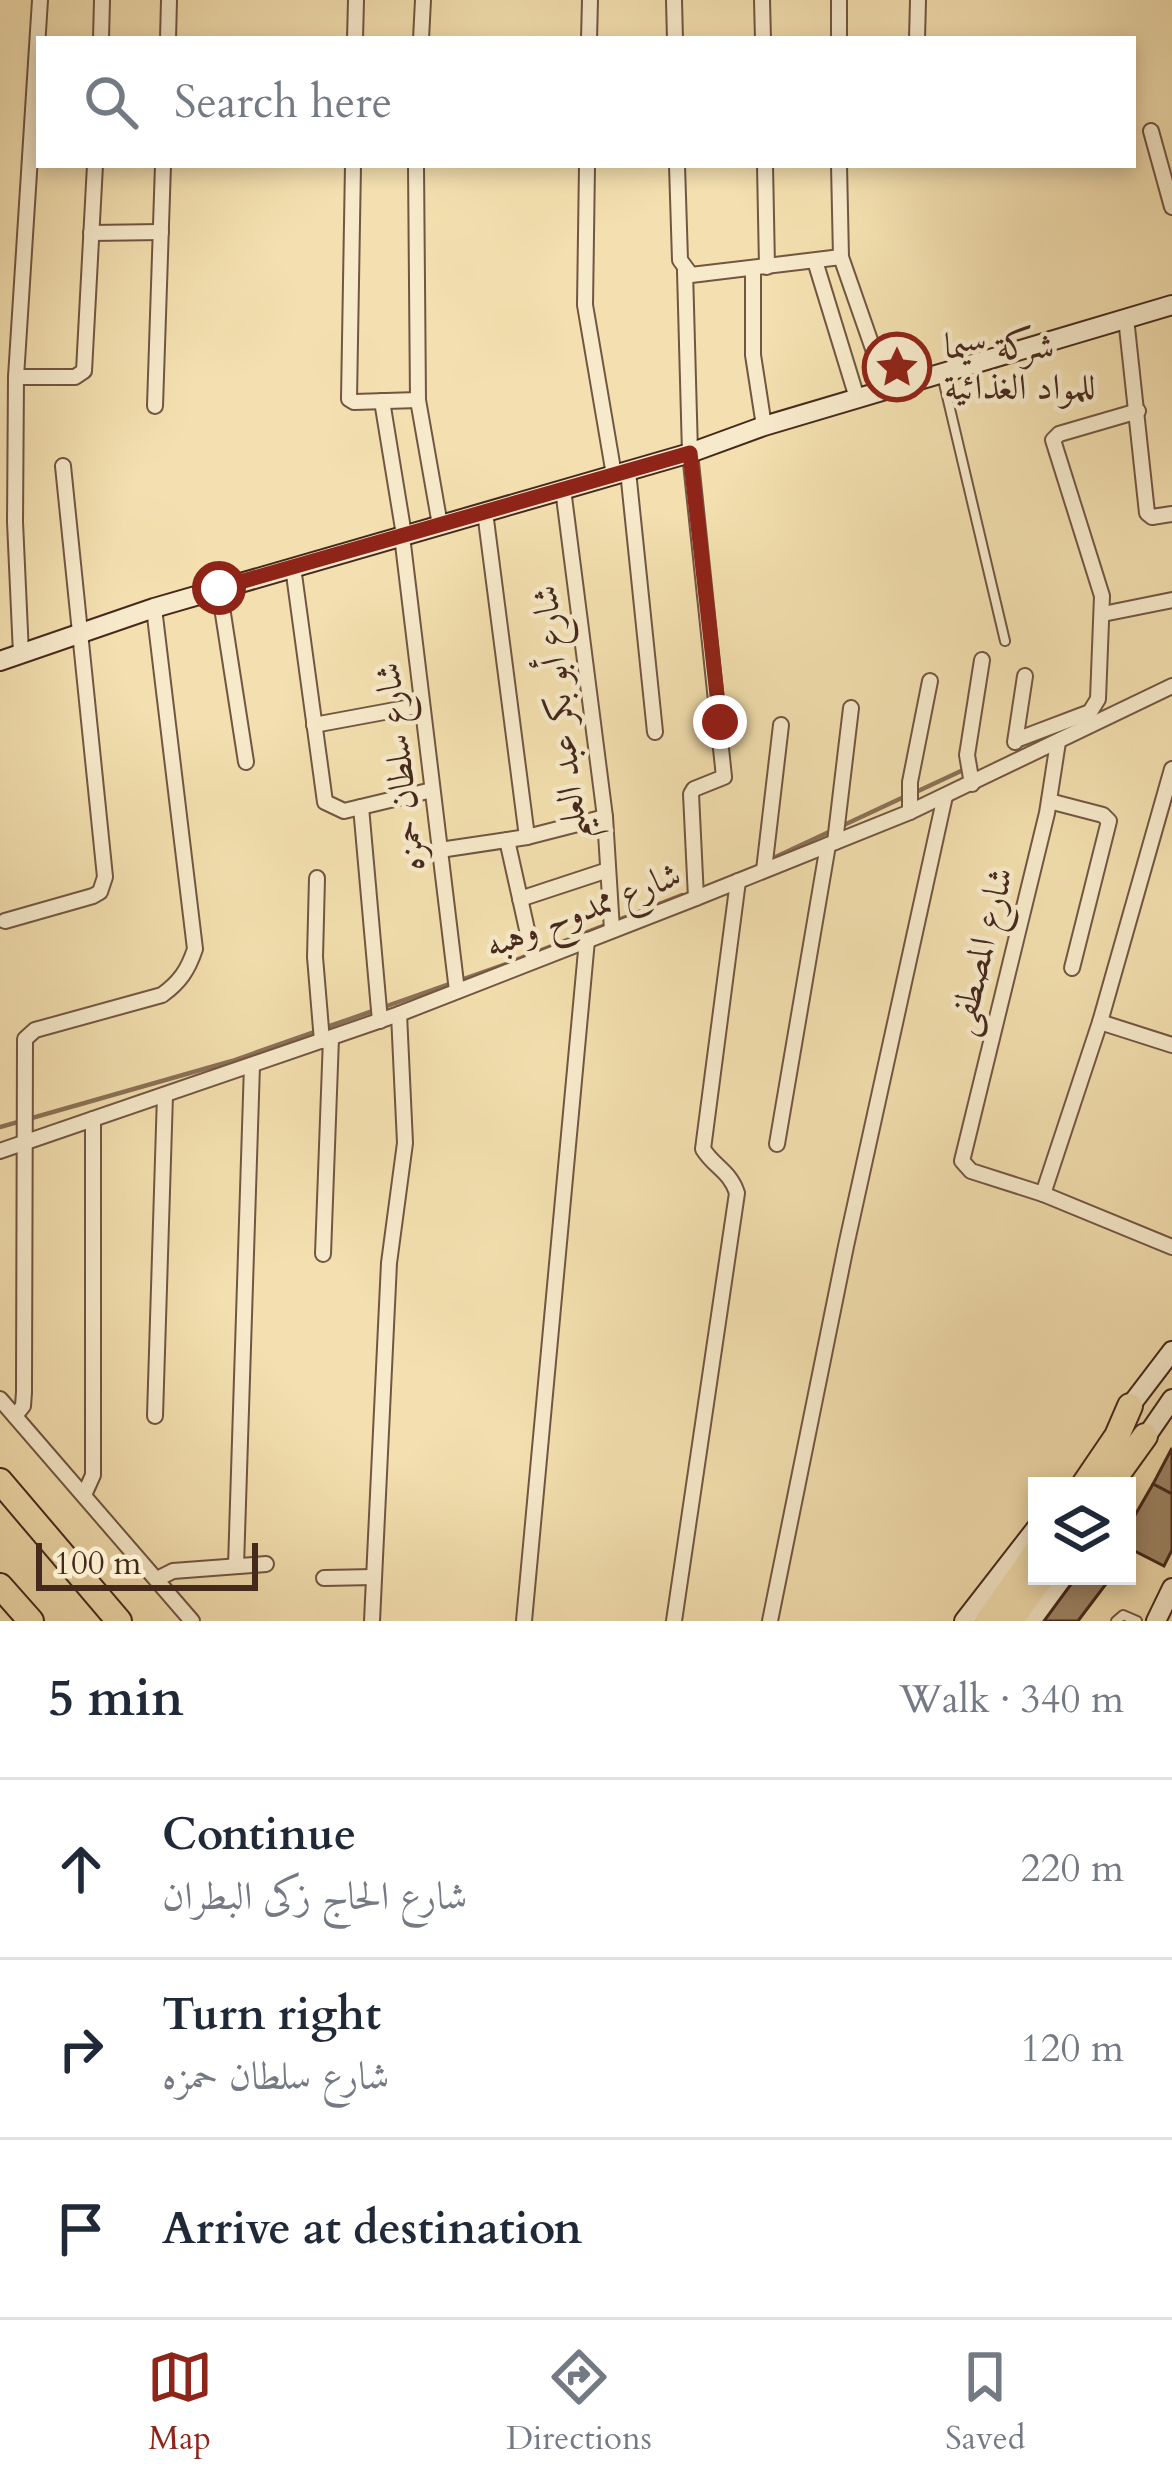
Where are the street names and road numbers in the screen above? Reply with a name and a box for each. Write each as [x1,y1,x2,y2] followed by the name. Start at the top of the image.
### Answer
[519,581,610,844] street label: شارع أبو بكر عبد العليم
[363,659,442,874] street label: شارع سلطان حمزه
[478,850,691,976] street label: شارع ممدوح وهبه
[937,862,1030,1041] street label: شارع المصطفى

